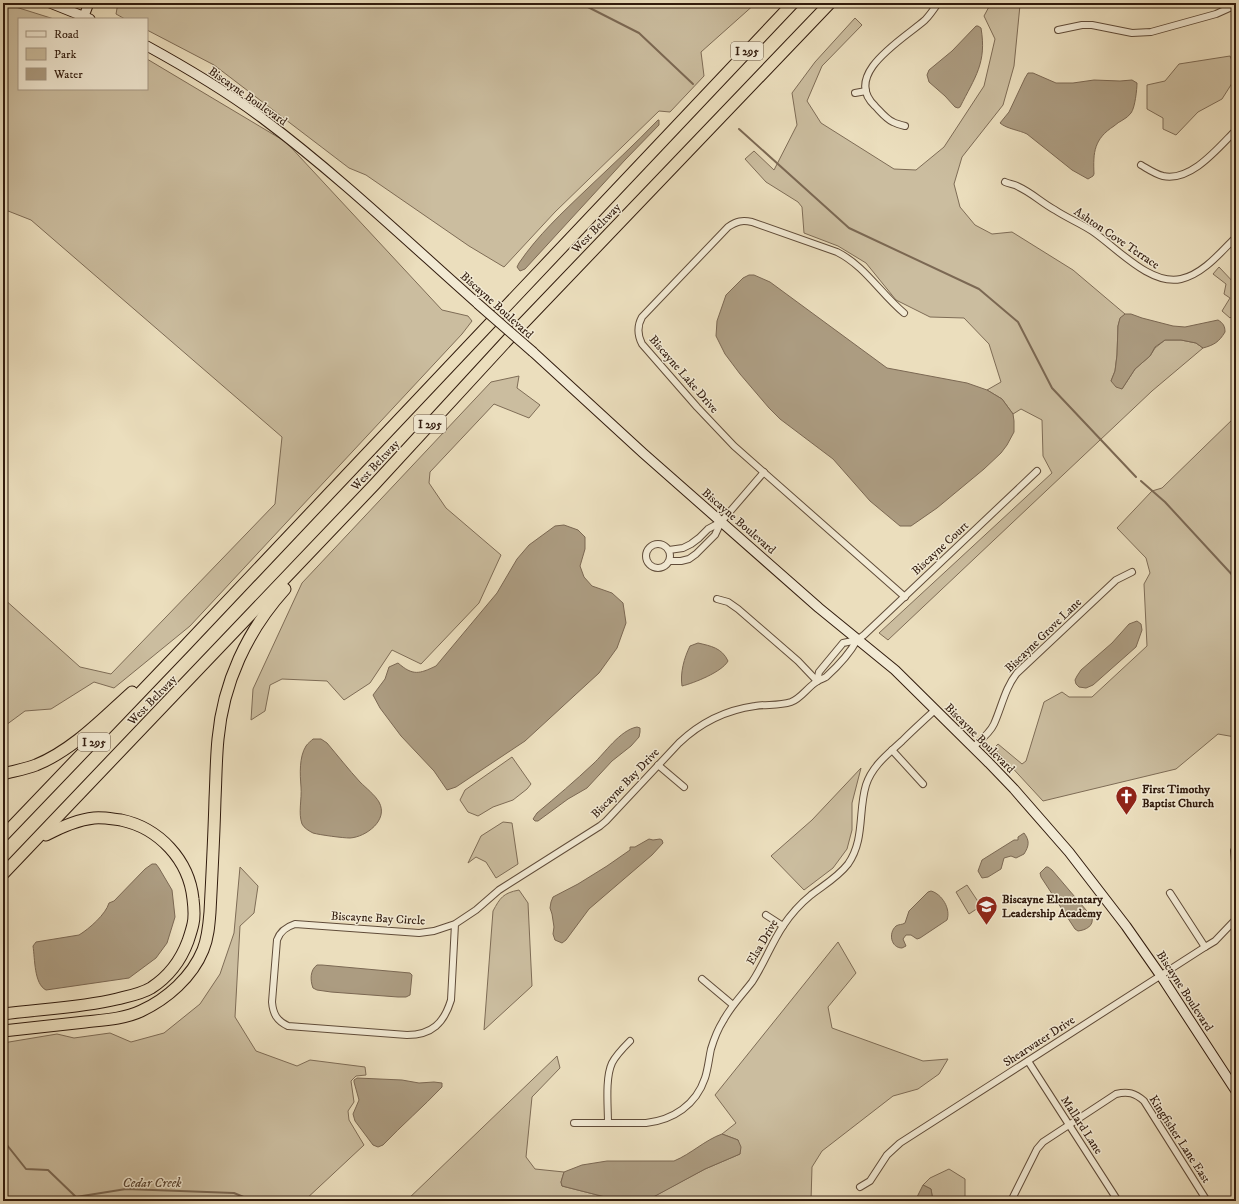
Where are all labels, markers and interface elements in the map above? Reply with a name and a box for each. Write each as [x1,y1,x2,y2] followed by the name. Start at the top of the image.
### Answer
[18,18,148,90] legend
[54,27,79,42] text: Road
[731,42,763,60] road number: I 295
[54,47,76,62] text: Park
[205,64,290,129] street label: Biscayne Boulevard
[53,67,83,82] text: Water
[568,200,624,257] street label: West Beltway
[1071,204,1162,273] street label: Ashton Cove Terrace
[457,269,536,342] street label: Biscayne Boulevard
[646,332,721,416] street label: Biscayne Lake Drive
[414,415,446,433] road number: I 295
[347,437,403,495] street label: West Beltway
[699,485,779,558] street label: Biscayne Boulevard
[909,518,972,578] street label: Biscayne Court
[1002,595,1085,676] street label: Biscayne Grove Lane
[124,672,180,729] street label: West Beltway
[942,700,1018,776] street label: Biscayne Boulevard
[78,733,110,751] road number: I 295
[588,745,663,822] street label: Biscayne Bay Drive
[1142,782,1215,811] place label: First Timothy Baptist Church
[1114,783,1140,816] church icon: First Timothy Baptist Church
[1002,892,1103,921] place label: Biscayne Elementary Leadership Academy
[974,893,1000,926] school or university icon: Biscayne Elementary Leadership Academy
[330,909,426,928] street label: Biscayne Bay Circle
[743,917,782,968] street label: Elsa Drive
[1153,948,1216,1034] street label: Biscayne Boulevard
[1001,1013,1078,1070] street label: Shearwater Drive
[1057,1093,1106,1157] street label: Mallard Lane
[1146,1093,1214,1186] street label: Kingfisher Lane East
[123,1175,182,1191] water label: Cedar Creek

